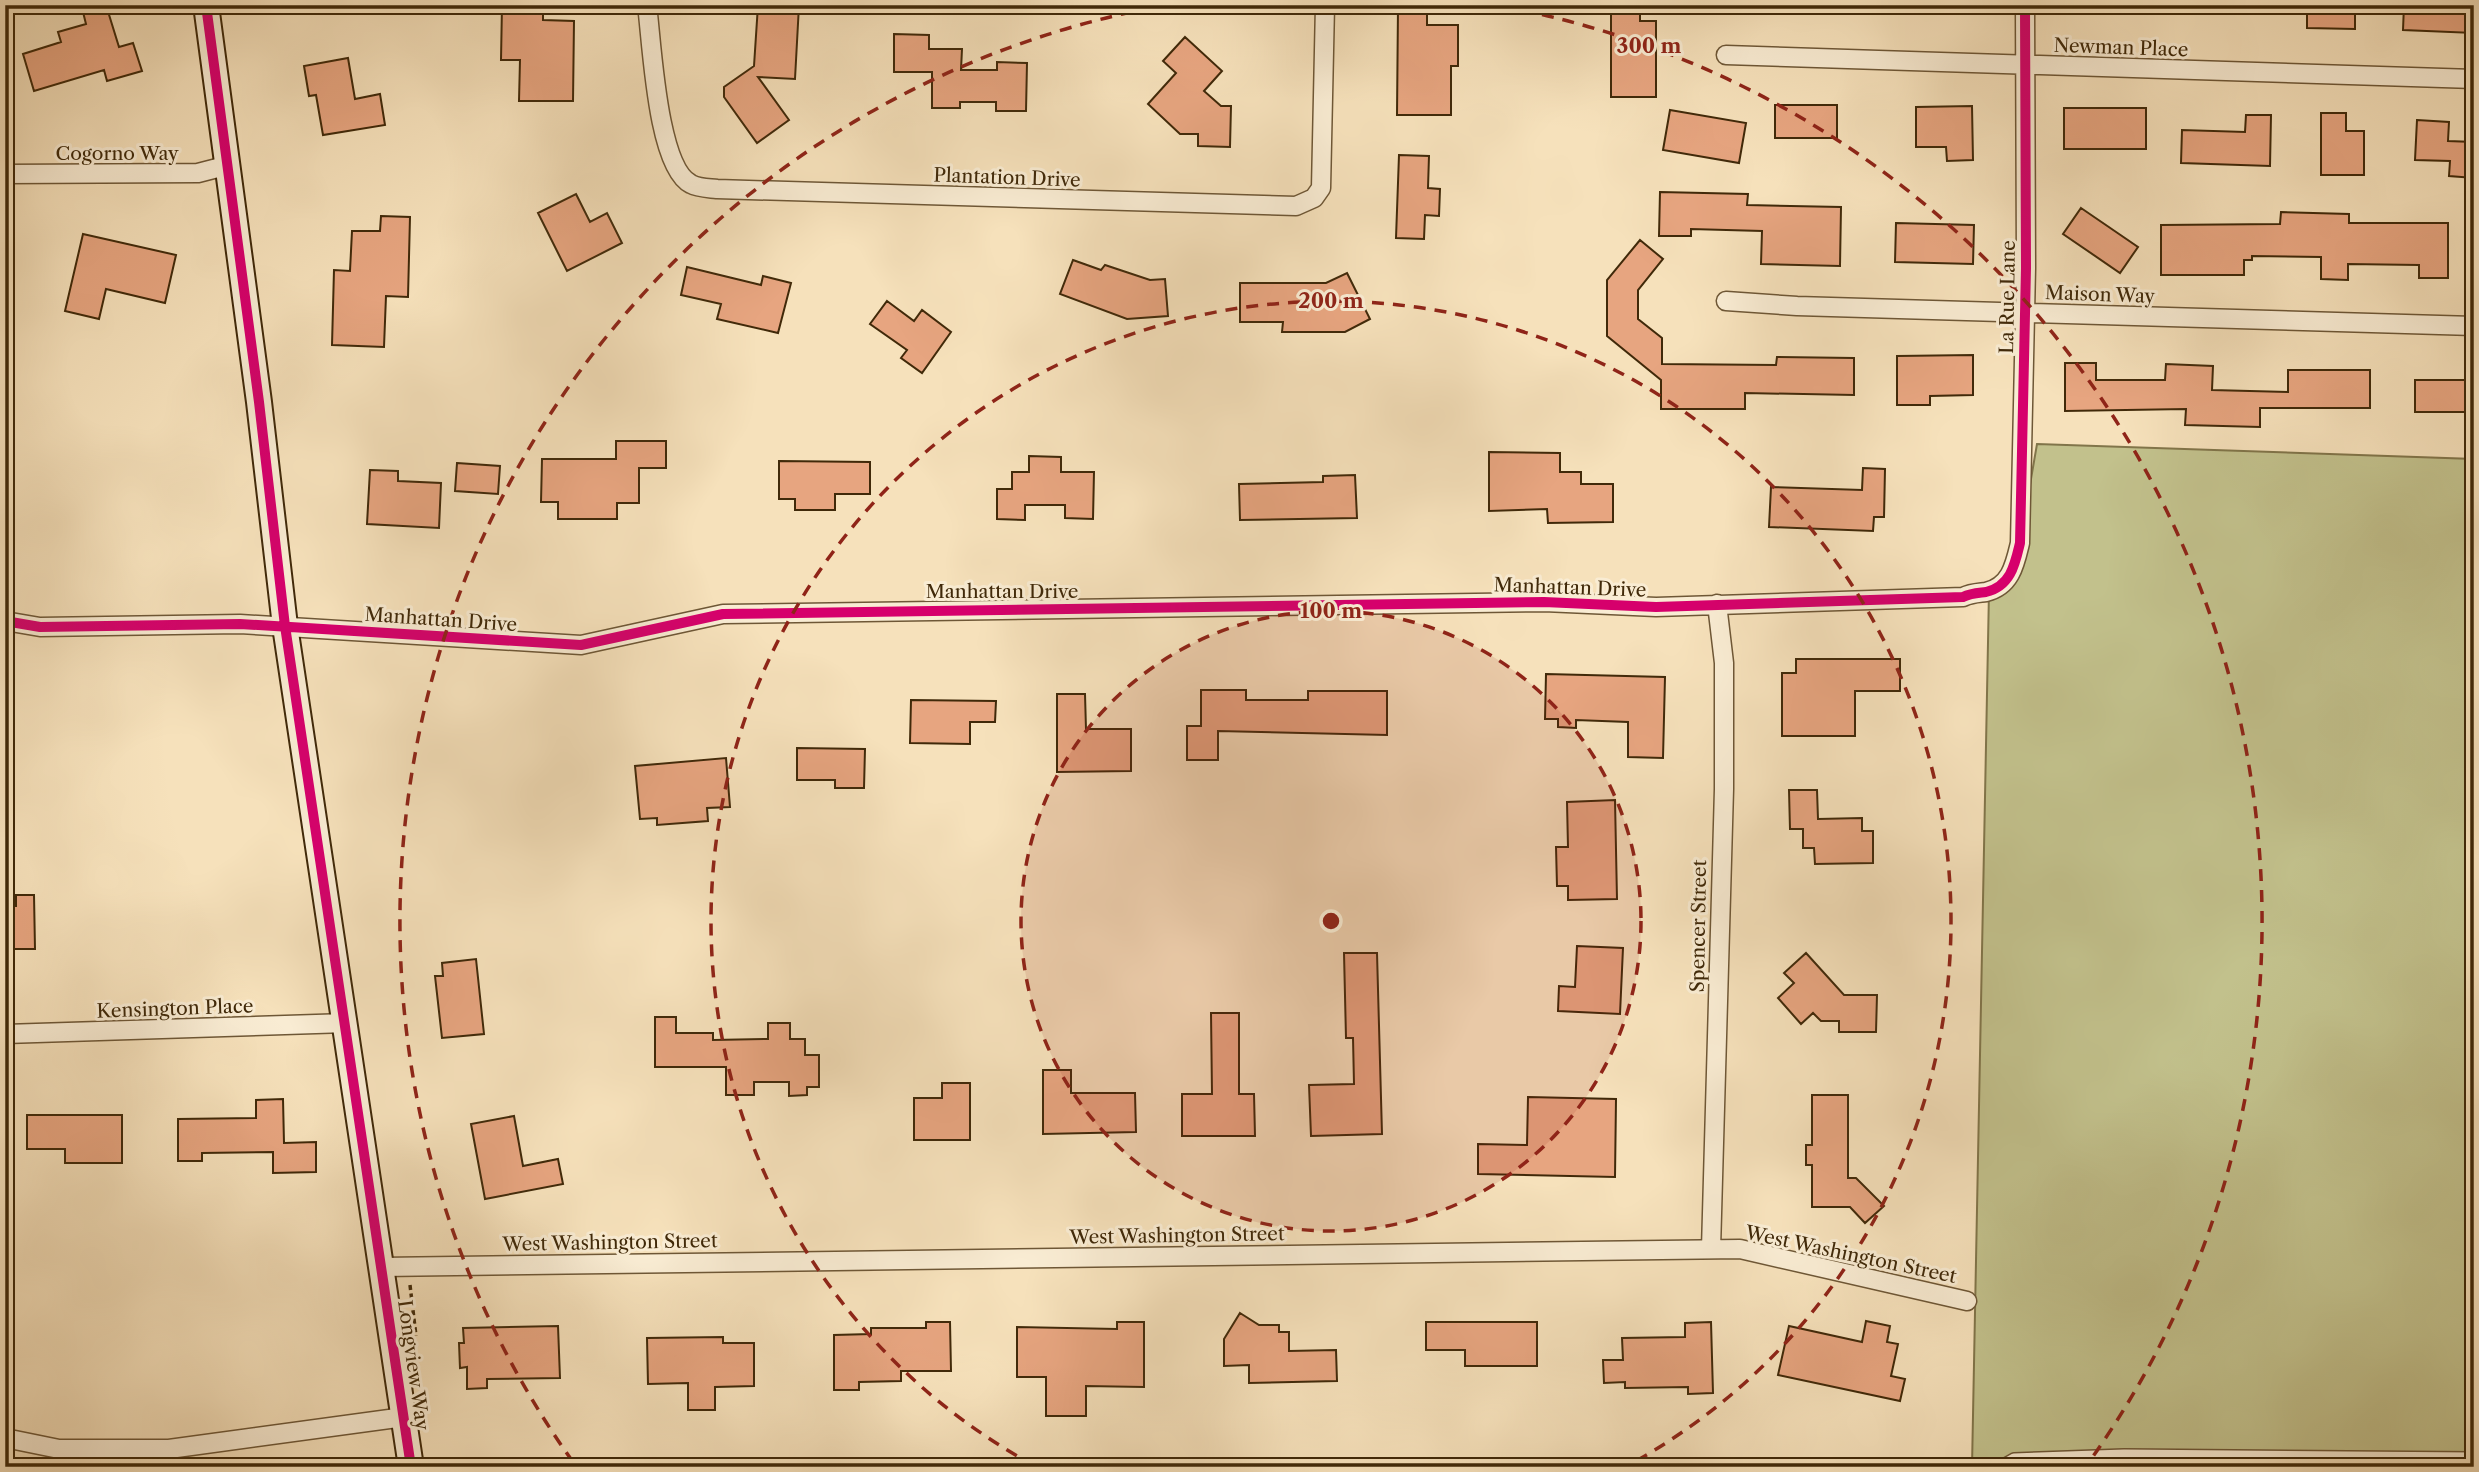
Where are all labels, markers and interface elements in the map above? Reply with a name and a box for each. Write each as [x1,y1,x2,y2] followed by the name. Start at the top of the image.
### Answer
[1617,33,1681,58] text: 300 m
[2053,34,2189,61] street label: Newman Place
[56,142,179,165] street label: Cogorno Way
[933,163,1081,192] street label: Plantation Drive
[1995,240,2020,354] street label: La Rue Lane
[2044,281,2156,308] street label: Maison Way
[1298,288,1364,313] text: 200 m
[1493,573,1647,602] street label: Manhattan Drive
[926,580,1078,603] street label: Manhattan Drive
[1300,598,1362,623] text: 100 m
[364,603,518,636] street label: Manhattan Drive
[1686,859,1711,993] street label: Spencer Street
[1319,909,1343,933] centre of rings
[96,994,254,1023] street label: Kensington Place
[1742,1221,1959,1288] street label: West Washington Street
[1068,1222,1285,1249] street label: West Washington Street
[501,1229,718,1256] street label: West Washington Street
[393,1299,434,1432] street label: Longview Way

